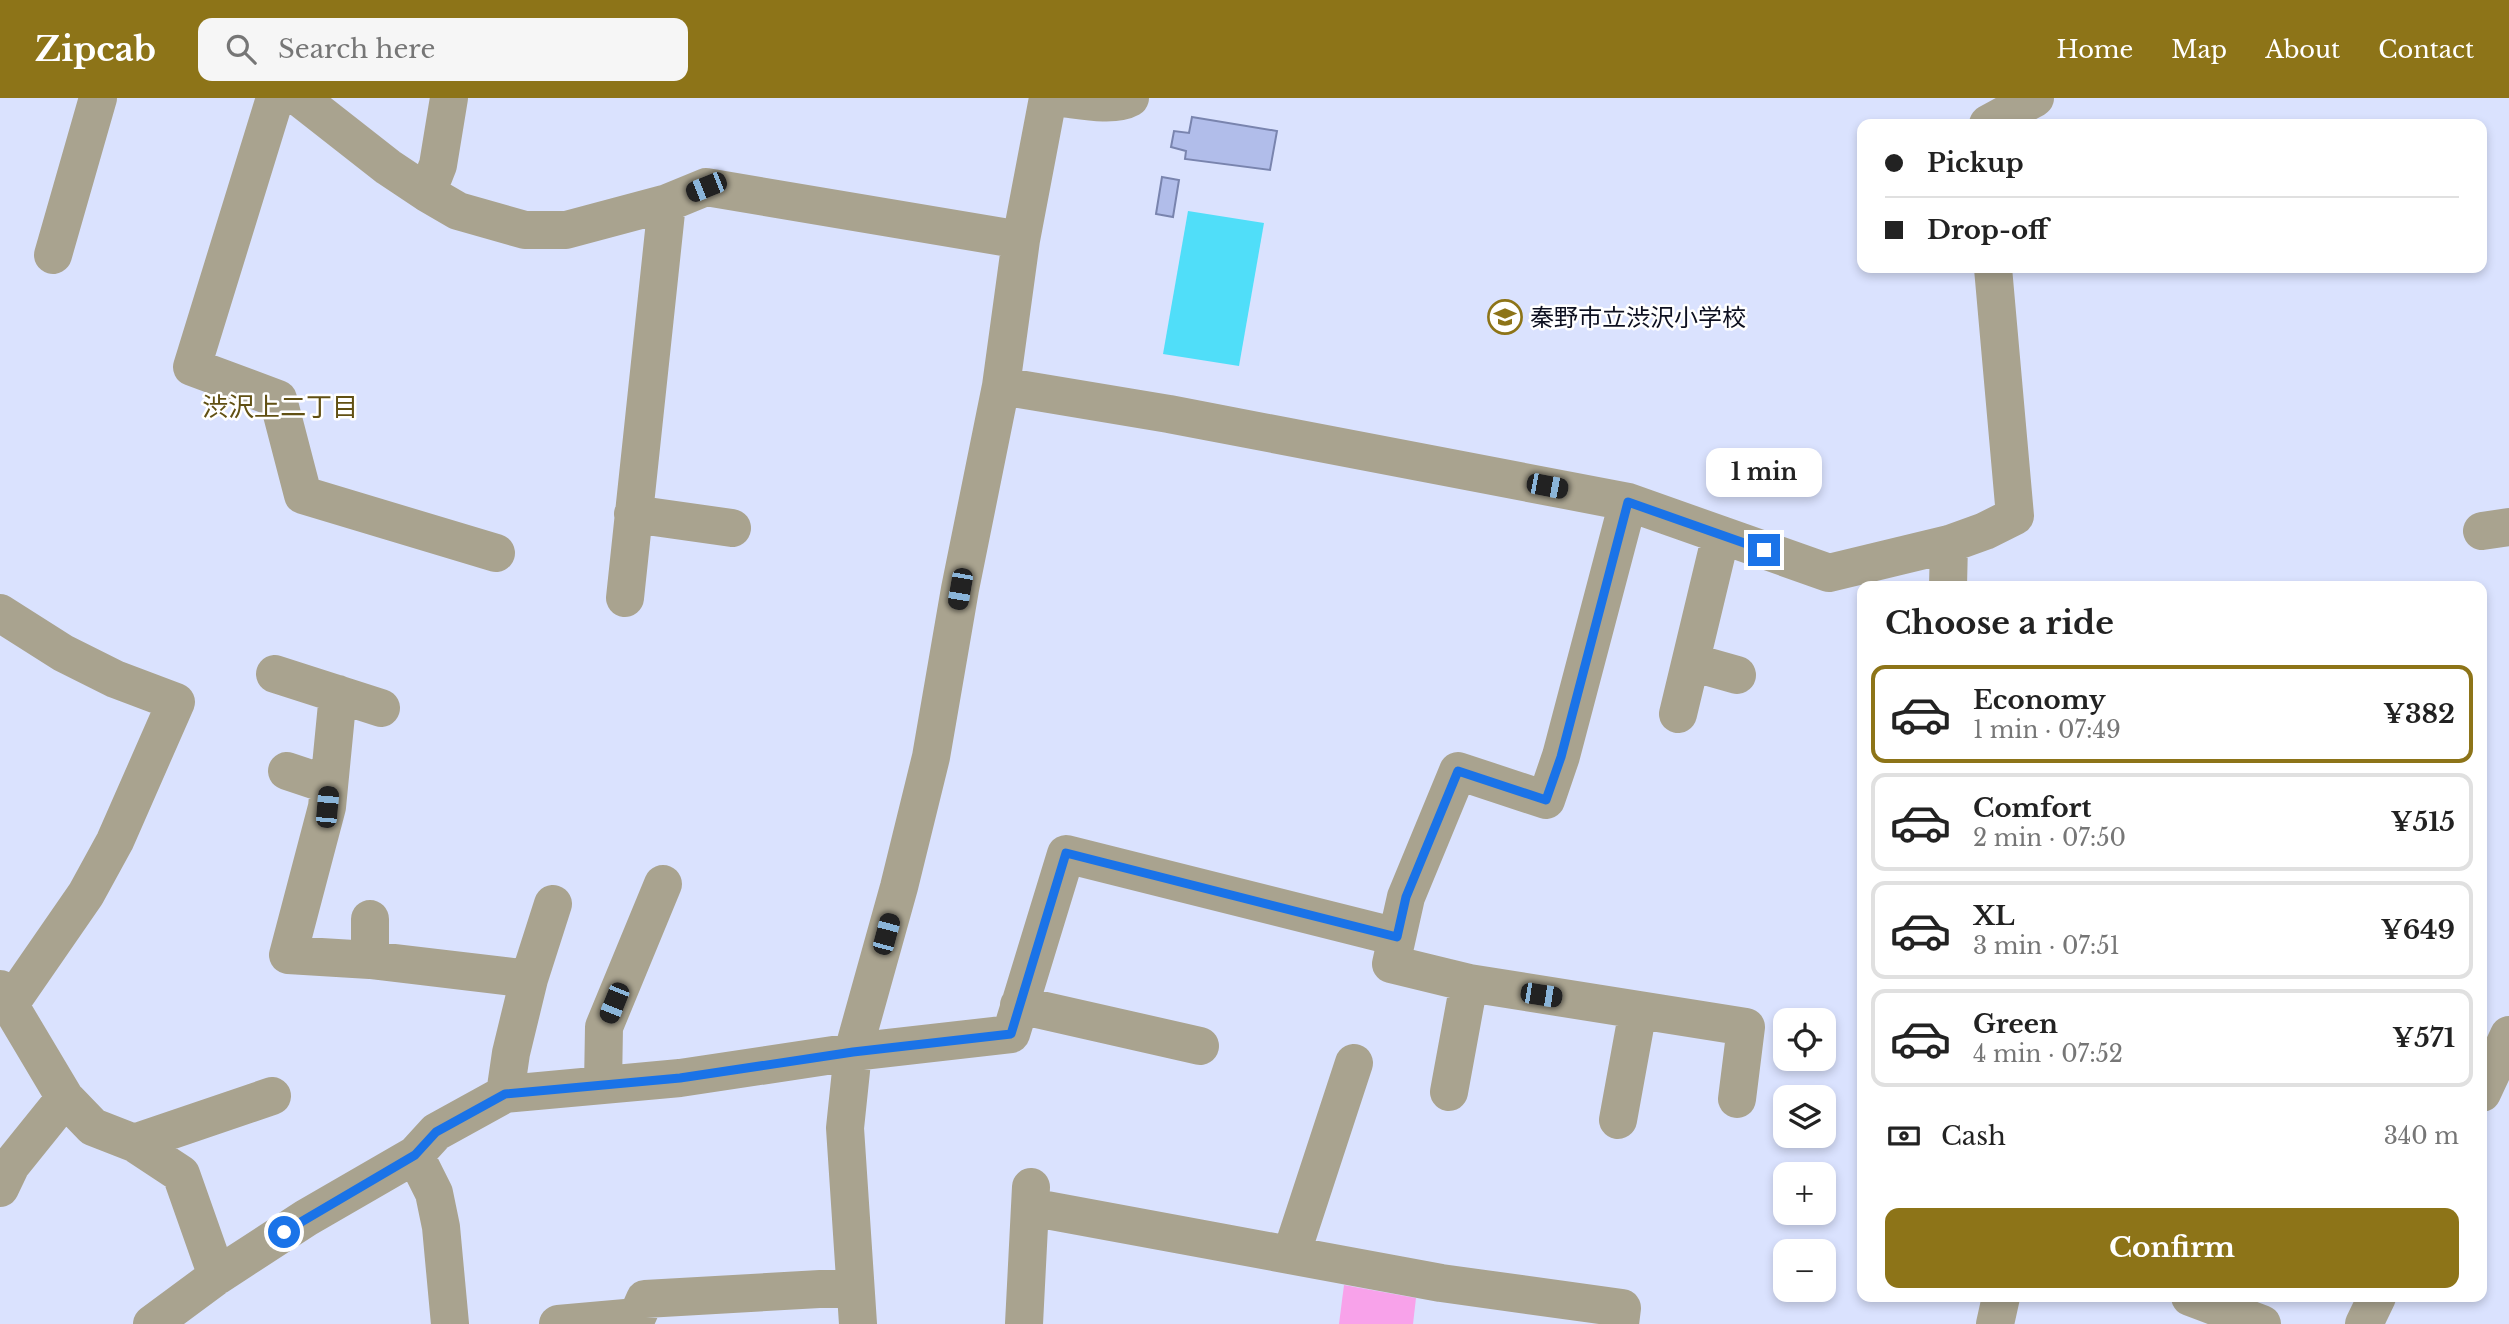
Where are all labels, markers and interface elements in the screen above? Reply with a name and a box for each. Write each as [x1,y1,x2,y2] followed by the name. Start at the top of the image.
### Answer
[198,18,688,81] search box
[35,29,156,70] text: Zipcab
[222,30,260,68] icon: search
[278,33,435,65] text: Search here
[2057,35,2133,64] text: Home
[2171,35,2227,64] text: Map
[2265,35,2340,64] text: About
[2378,35,2474,64] text: Contact
[1927,147,2024,179] text: Pickup
[683,169,730,205] car
[1927,214,2048,246] text: Drop-off
[1486,298,1524,336] school or university icon: 秦野市立渋沢小学校
[1530,303,1746,332] place label: 秦野市立渋沢小学校
[202,391,358,423] district label: 渋沢上二丁目
[1706,448,1822,498] callout: 1 min
[1731,458,1797,486] text: 1 min
[1525,472,1570,500] car
[1748,534,1780,566] route end
[947,566,974,612] car
[1885,603,2114,643] text: Choose a ride
[1889,683,1952,746] icon: car
[1973,684,2106,716] text: Economy
[2383,698,2455,730] text: ¥382
[1973,716,2121,744] text: 1 min · 07:49
[315,785,340,829] car
[1889,791,1952,854] icon: car
[1973,792,2091,824] text: Comfort
[2391,806,2455,838] text: ¥515
[1973,824,2126,852] text: 2 min · 07:50
[1889,899,1952,962] icon: car
[1973,900,2015,932] text: XL
[871,911,902,957] car
[2381,914,2455,946] text: ¥649
[1973,932,2120,960] text: 3 min · 07:51
[597,980,632,1026] car
[1519,981,1564,1009] car
[1889,1007,1952,1070] icon: car
[1773,1008,1836,1302] map controls
[1773,1008,1836,1071] button: locate
[1973,1008,2058,1040] text: Green
[2392,1022,2455,1054] text: ¥571
[1973,1040,2123,1068] text: 4 min · 07:52
[1773,1085,1836,1148] button: layers
[1885,1117,1923,1155] icon: cash
[1941,1120,2006,1152] text: Cash
[2384,1122,2459,1150] text: 340 m
[1773,1162,1836,1225] button: +
[1885,1208,2459,1288] button: Confirm
[268,1216,300,1248] route start
[1773,1239,1836,1302] button: −

